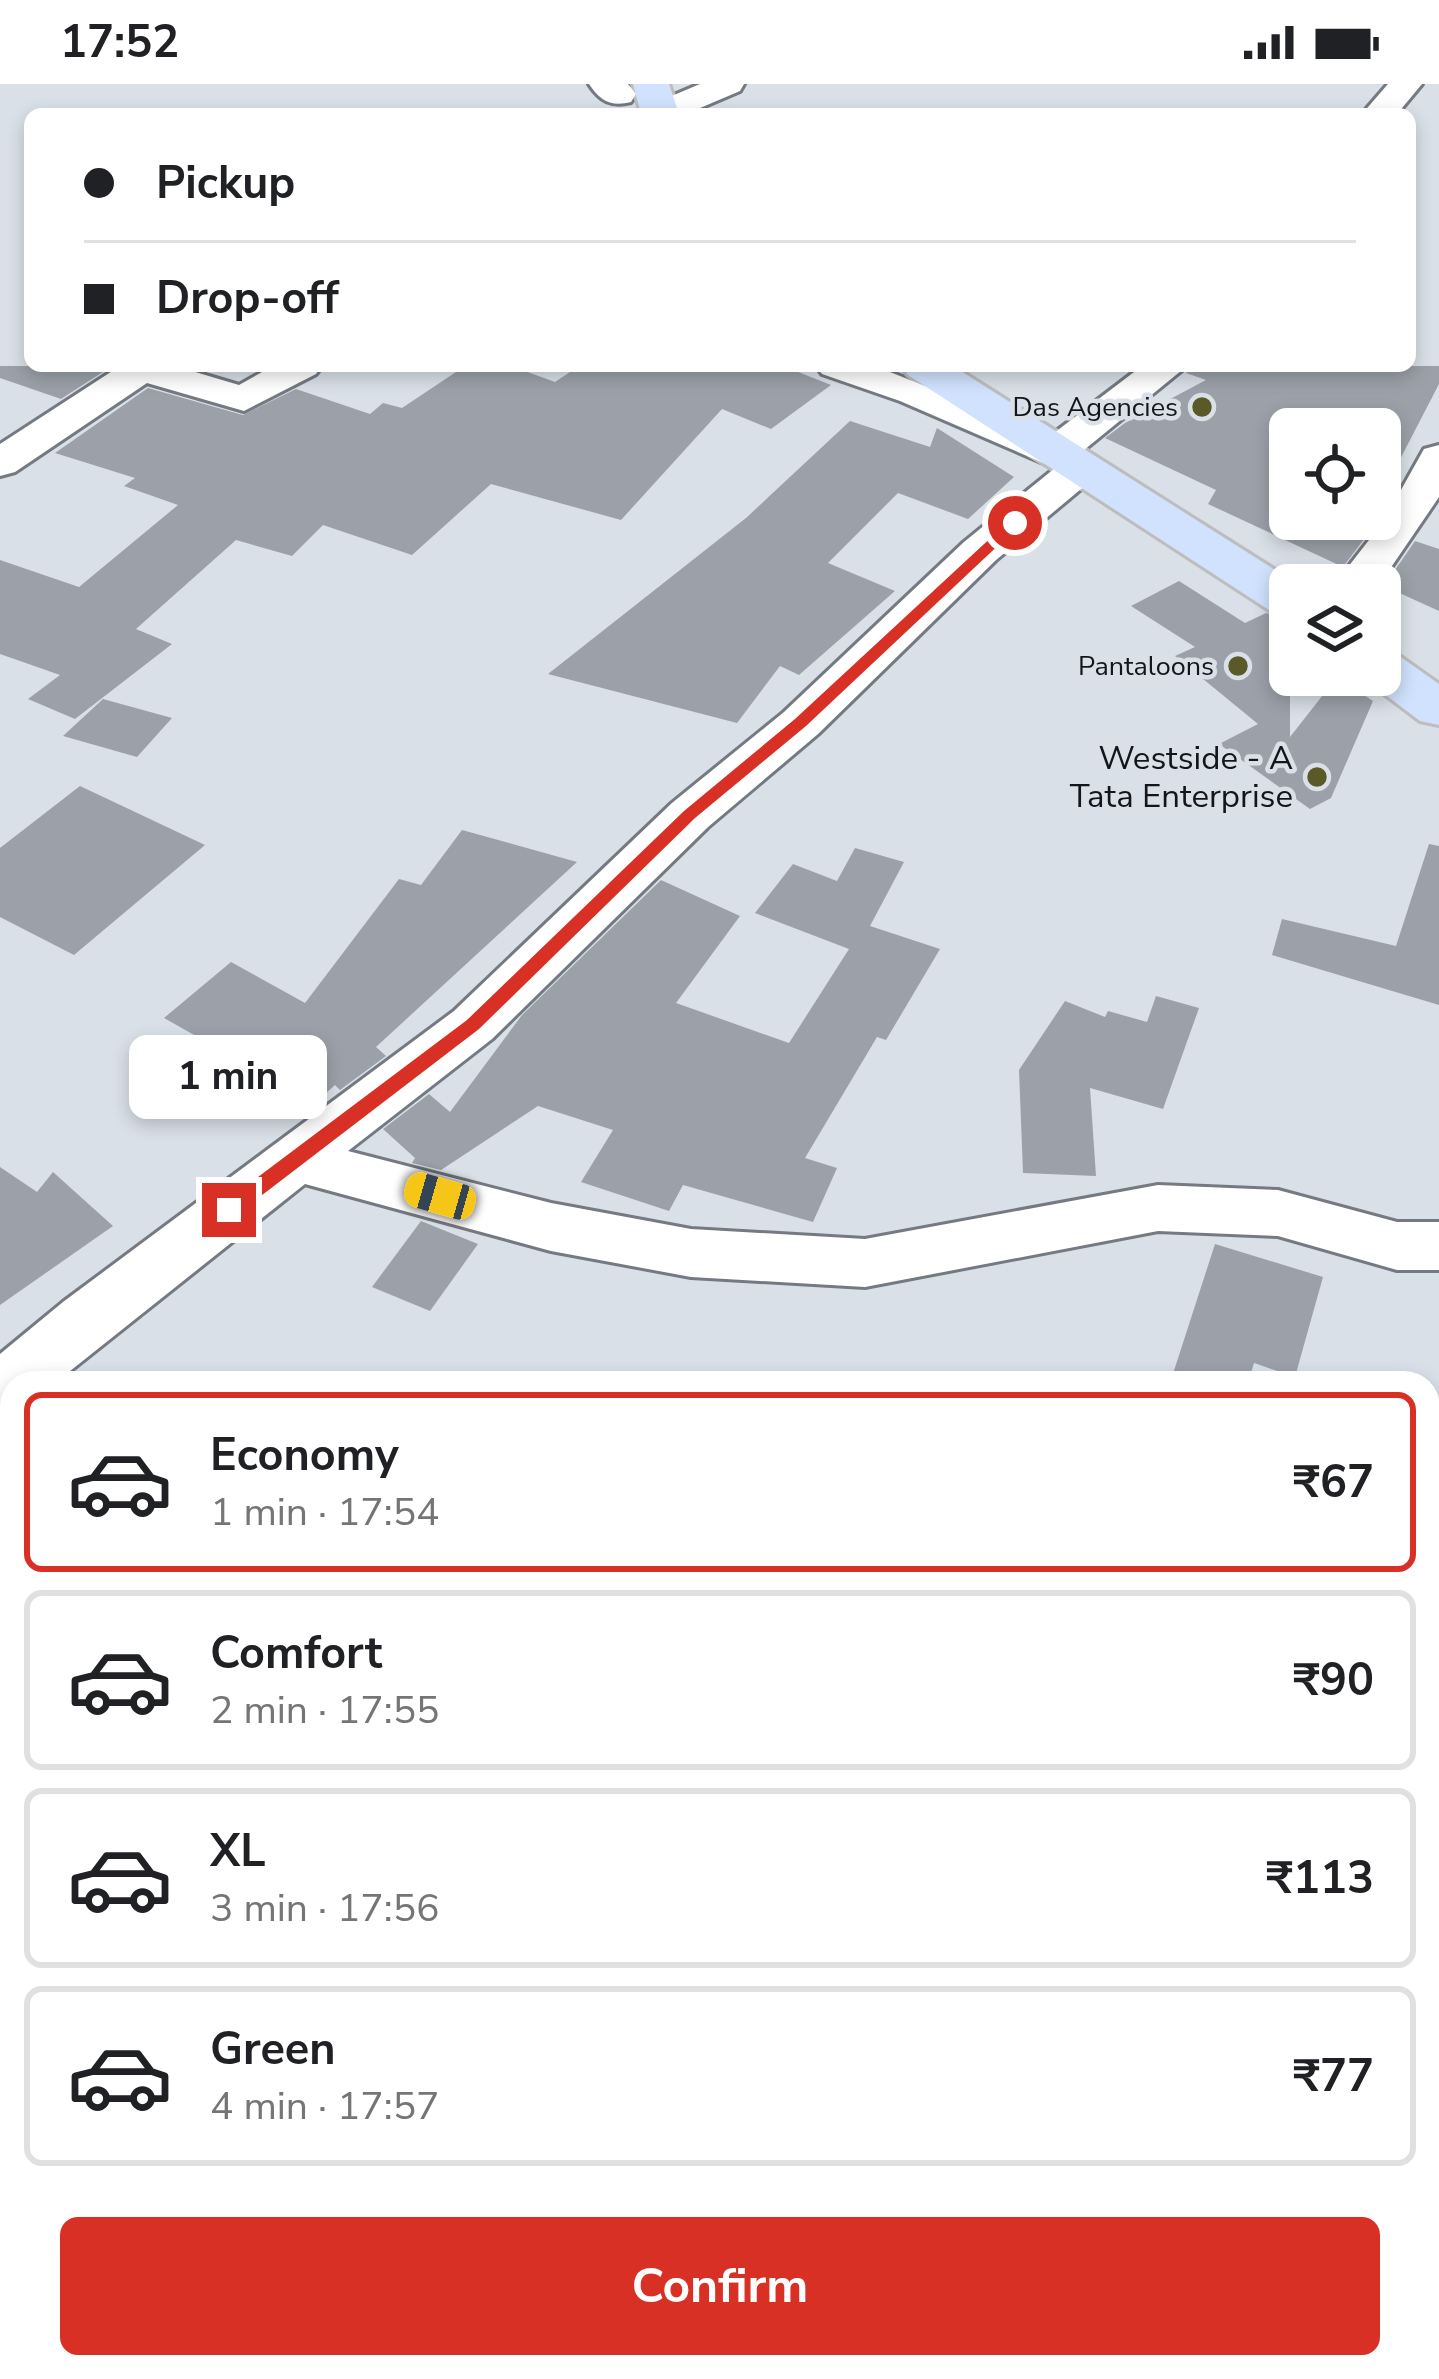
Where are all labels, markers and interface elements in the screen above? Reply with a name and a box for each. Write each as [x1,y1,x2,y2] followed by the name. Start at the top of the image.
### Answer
[60,12,179,73] text: 17:52
[156,153,295,214] text: Pickup
[156,268,339,329] text: Drop-off
[1013,389,1178,426] place label: Das Agencies
[1189,394,1215,420] marker: Das Agencies
[1269,408,1401,696] map controls
[1269,408,1401,540] button: locate
[988,496,1042,550] route start
[1269,564,1401,696] button: layers
[1078,648,1214,685] place label: Pantaloons
[1225,653,1251,679] marker: Pantaloons
[1070,736,1293,819] place label: Westside - A Tata Enterprise
[1304,764,1330,790] marker: Westside - A Tata Enterprise
[130,1036,328,1120] callout: 1 min
[178,1050,278,1103] text: 1 min
[400,1169,480,1223] car
[202,1183,256,1237] route end
[210,1425,399,1486] text: Economy
[66,1428,174,1536] icon: car
[1293,1452,1374,1513] text: ₹67
[210,1486,439,1539] text: 1 min · 17:54
[210,1623,382,1684] text: Comfort
[66,1626,174,1734] icon: car
[1293,1650,1374,1711] text: ₹90
[210,1684,439,1737] text: 2 min · 17:55
[210,1821,266,1882] text: XL
[66,1824,174,1932] icon: car
[1266,1848,1374,1909] text: ₹113
[210,1882,439,1935] text: 3 min · 17:56
[210,2019,336,2080] text: Green
[66,2022,174,2130] icon: car
[1293,2046,1374,2107] text: ₹77
[210,2080,439,2133] text: 4 min · 17:57
[60,2217,1380,2355] button: Confirm

